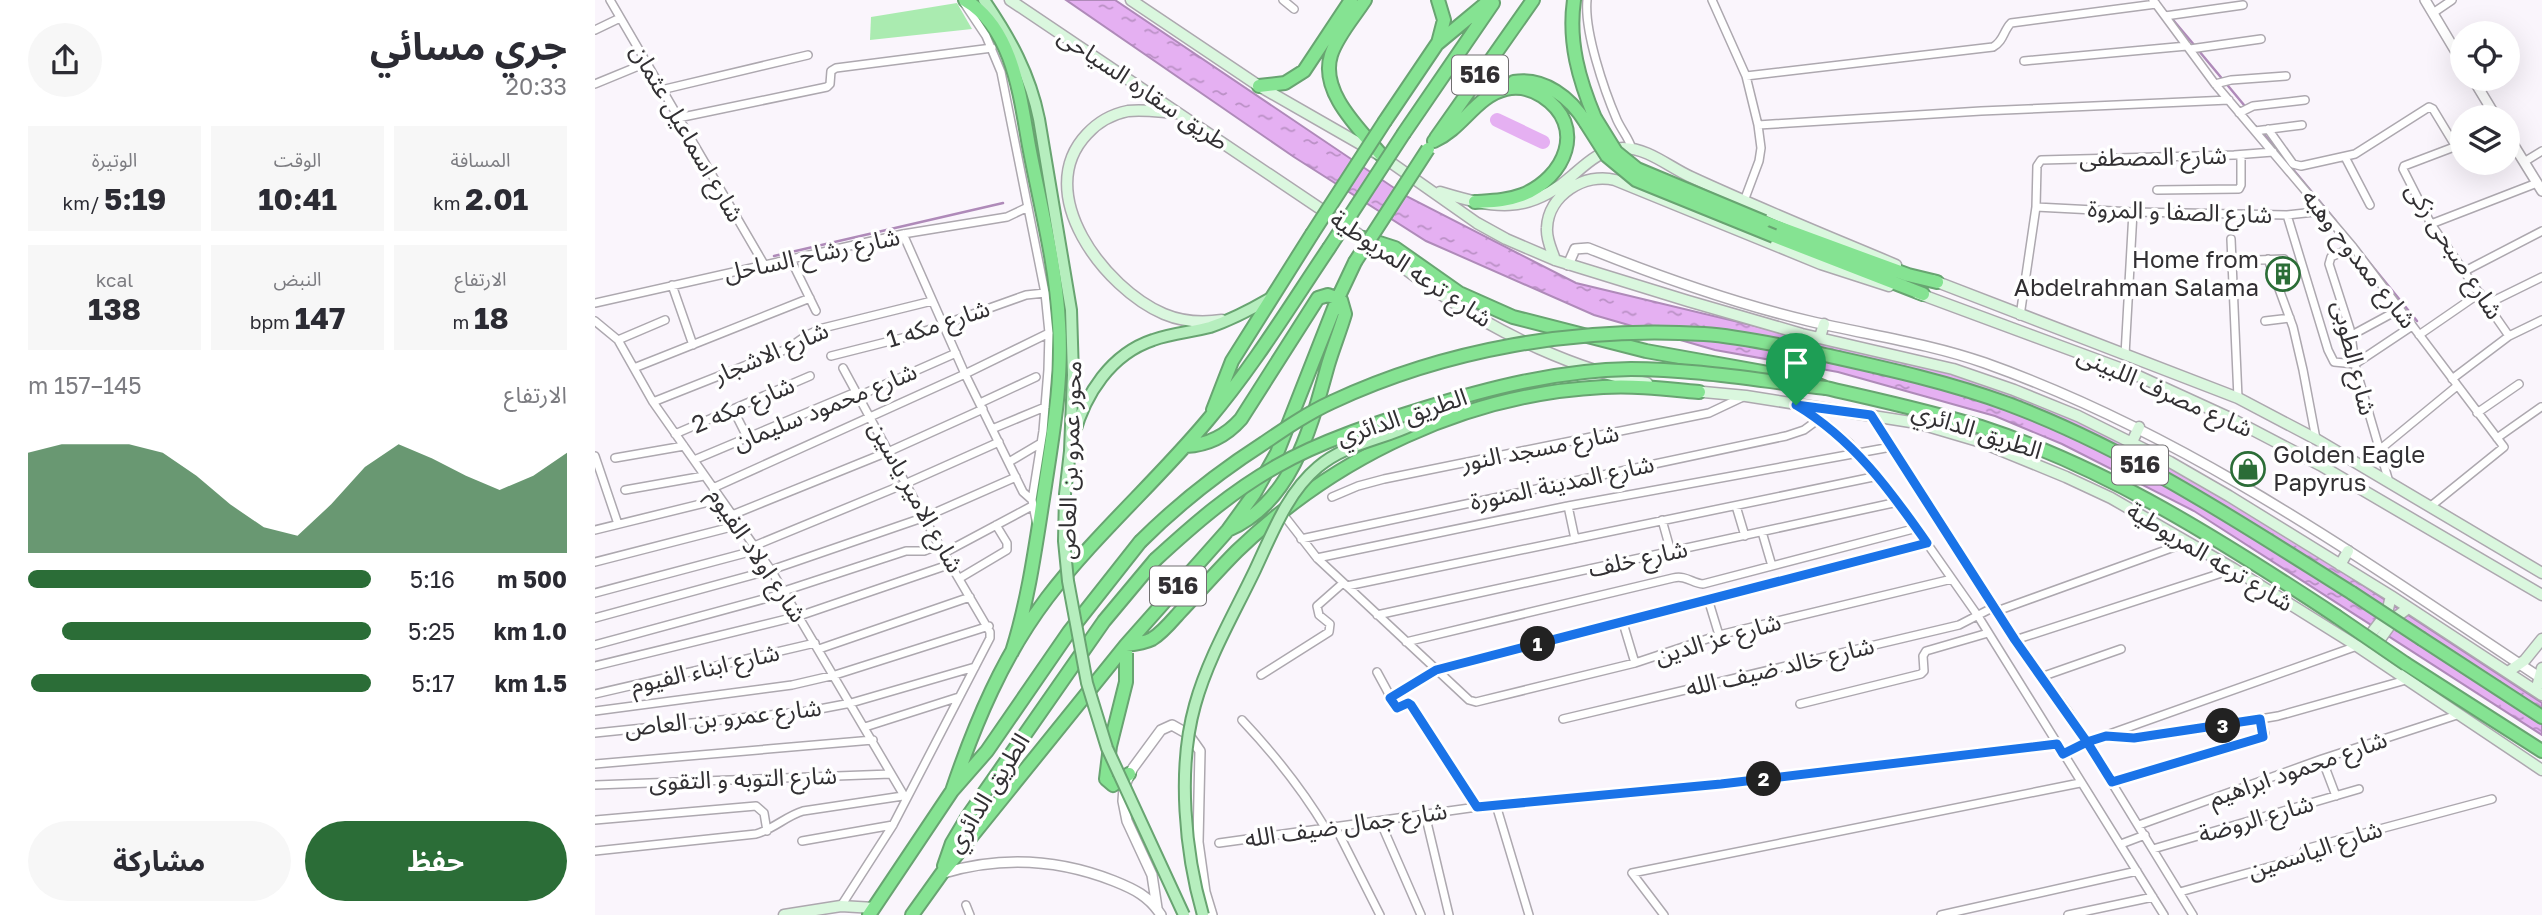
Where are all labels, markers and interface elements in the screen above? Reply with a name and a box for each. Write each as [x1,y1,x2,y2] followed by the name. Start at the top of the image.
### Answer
[1052,20,1234,157] street label: طريق سقاره السياحى
[2450,21,2520,175] map controls
[2450,21,2520,91] button: locate
[28,23,102,97] button: share
[370,23,567,68] text: جري مسائي
[622,38,751,229] street label: شارع اسماعيل عثمان
[1452,55,1508,94] road number: 516
[506,72,567,100] text: 20:33
[2450,105,2520,175] button: layers
[2079,140,2227,175] street label: شارع المصطفى
[92,148,137,171] text: الوتيرة
[274,148,321,171] text: الوقت
[451,148,510,171] text: المسافة
[2397,176,2510,326] street label: شارع صبحى زكى
[104,181,166,217] text: 5:19
[258,181,337,217] text: 10:41
[465,181,528,217] text: 2.01
[2294,183,2423,336] street label: شارع ممدوح وهبه
[63,191,104,214] text: /km
[433,191,465,214] text: km
[2087,193,2273,232] street label: شارع الصفا و المروة
[1323,203,1498,336] street label: شارع ترعه المريوطية
[721,221,903,290] street label: شارع رشاح الساحل
[2014,244,2259,301] place label: Home from Abdelrahman Salama
[2264,255,2302,293] building icon: Home from Abdelrahman Salama
[273,267,322,290] text: النبض
[454,267,507,290] text: الارتفاع
[96,268,133,291] text: kcal
[88,291,141,327] text: 138
[882,292,994,357] street label: شارع مكه 1
[2323,297,2384,419] street label: شارع الطوبى
[295,300,345,336] text: 147
[474,300,509,336] text: 18
[250,310,295,333] text: bpm
[452,310,474,333] text: m
[708,314,834,393] street label: شارع الاشجار
[1766,333,1826,405] pin
[2072,339,2258,446] street label: شارع مصرف اللبينى
[1777,344,1815,382] icon: arrive
[728,356,922,459] street label: شارع محمود سليمان
[1051,360,1087,560] street label: محور عمرو بن العاص
[687,369,800,442] street label: شارع مكه 2
[28,371,142,399] text: 145–157 m
[504,380,567,408] text: الارتفاع
[1333,381,1472,456] street label: الطريق الدائري
[1907,395,2046,470] street label: الطريق الدائري
[860,415,971,579] street label: شارع الامير ياسين
[1457,417,1622,480] street label: شارع مسجد النور
[2273,439,2425,496] place label: Golden Eagle Papyrus
[2112,446,2168,485] road number: 516
[1467,448,1657,519] street label: شارع المدينة المنورة
[2229,450,2267,488] shop icon: Golden Eagle Papyrus
[698,481,814,630] street label: شارع اولاد الفيوم
[2120,495,2299,620] street label: شارع ترعه المريوطية
[1586,533,1691,586] street label: شارع خلف
[410,565,455,593] text: 5:16
[497,565,567,593] text: 500 m
[1150,566,1206,606] road number: 516
[1651,606,1785,673] street label: شارع عز الدين
[408,617,455,645] text: 5:25
[494,617,567,645] text: 1.0 km
[1521,626,1555,662] pin: 1
[1683,630,1878,705] street label: شارع خالد ضيف الله
[1533,632,1542,655] text: 1
[627,636,783,704] street label: شارع ابناء الفيوم
[411,669,455,697] text: 5:17
[495,669,567,697] text: 1.5 km
[623,692,823,745] street label: شارع عمرو بن العاص
[2205,708,2241,744] pin: 3
[2217,714,2228,737] text: 3
[2205,724,2392,815] street label: شارع محمود ابراهيم
[939,727,1040,860] street label: الطريق الدائري
[648,760,838,799] street label: شارع التوبه و التقوى
[1747,762,1781,796] pin: 2
[1758,767,1769,790] text: 2
[2195,787,2318,852] street label: شارع الروضة
[1243,795,1449,856] street label: شارع جمال ضيف الله
[2244,813,2387,888] street label: شارع الياسمين
[28,821,291,901] button: مشاركة
[305,821,567,901] button: حفظ

